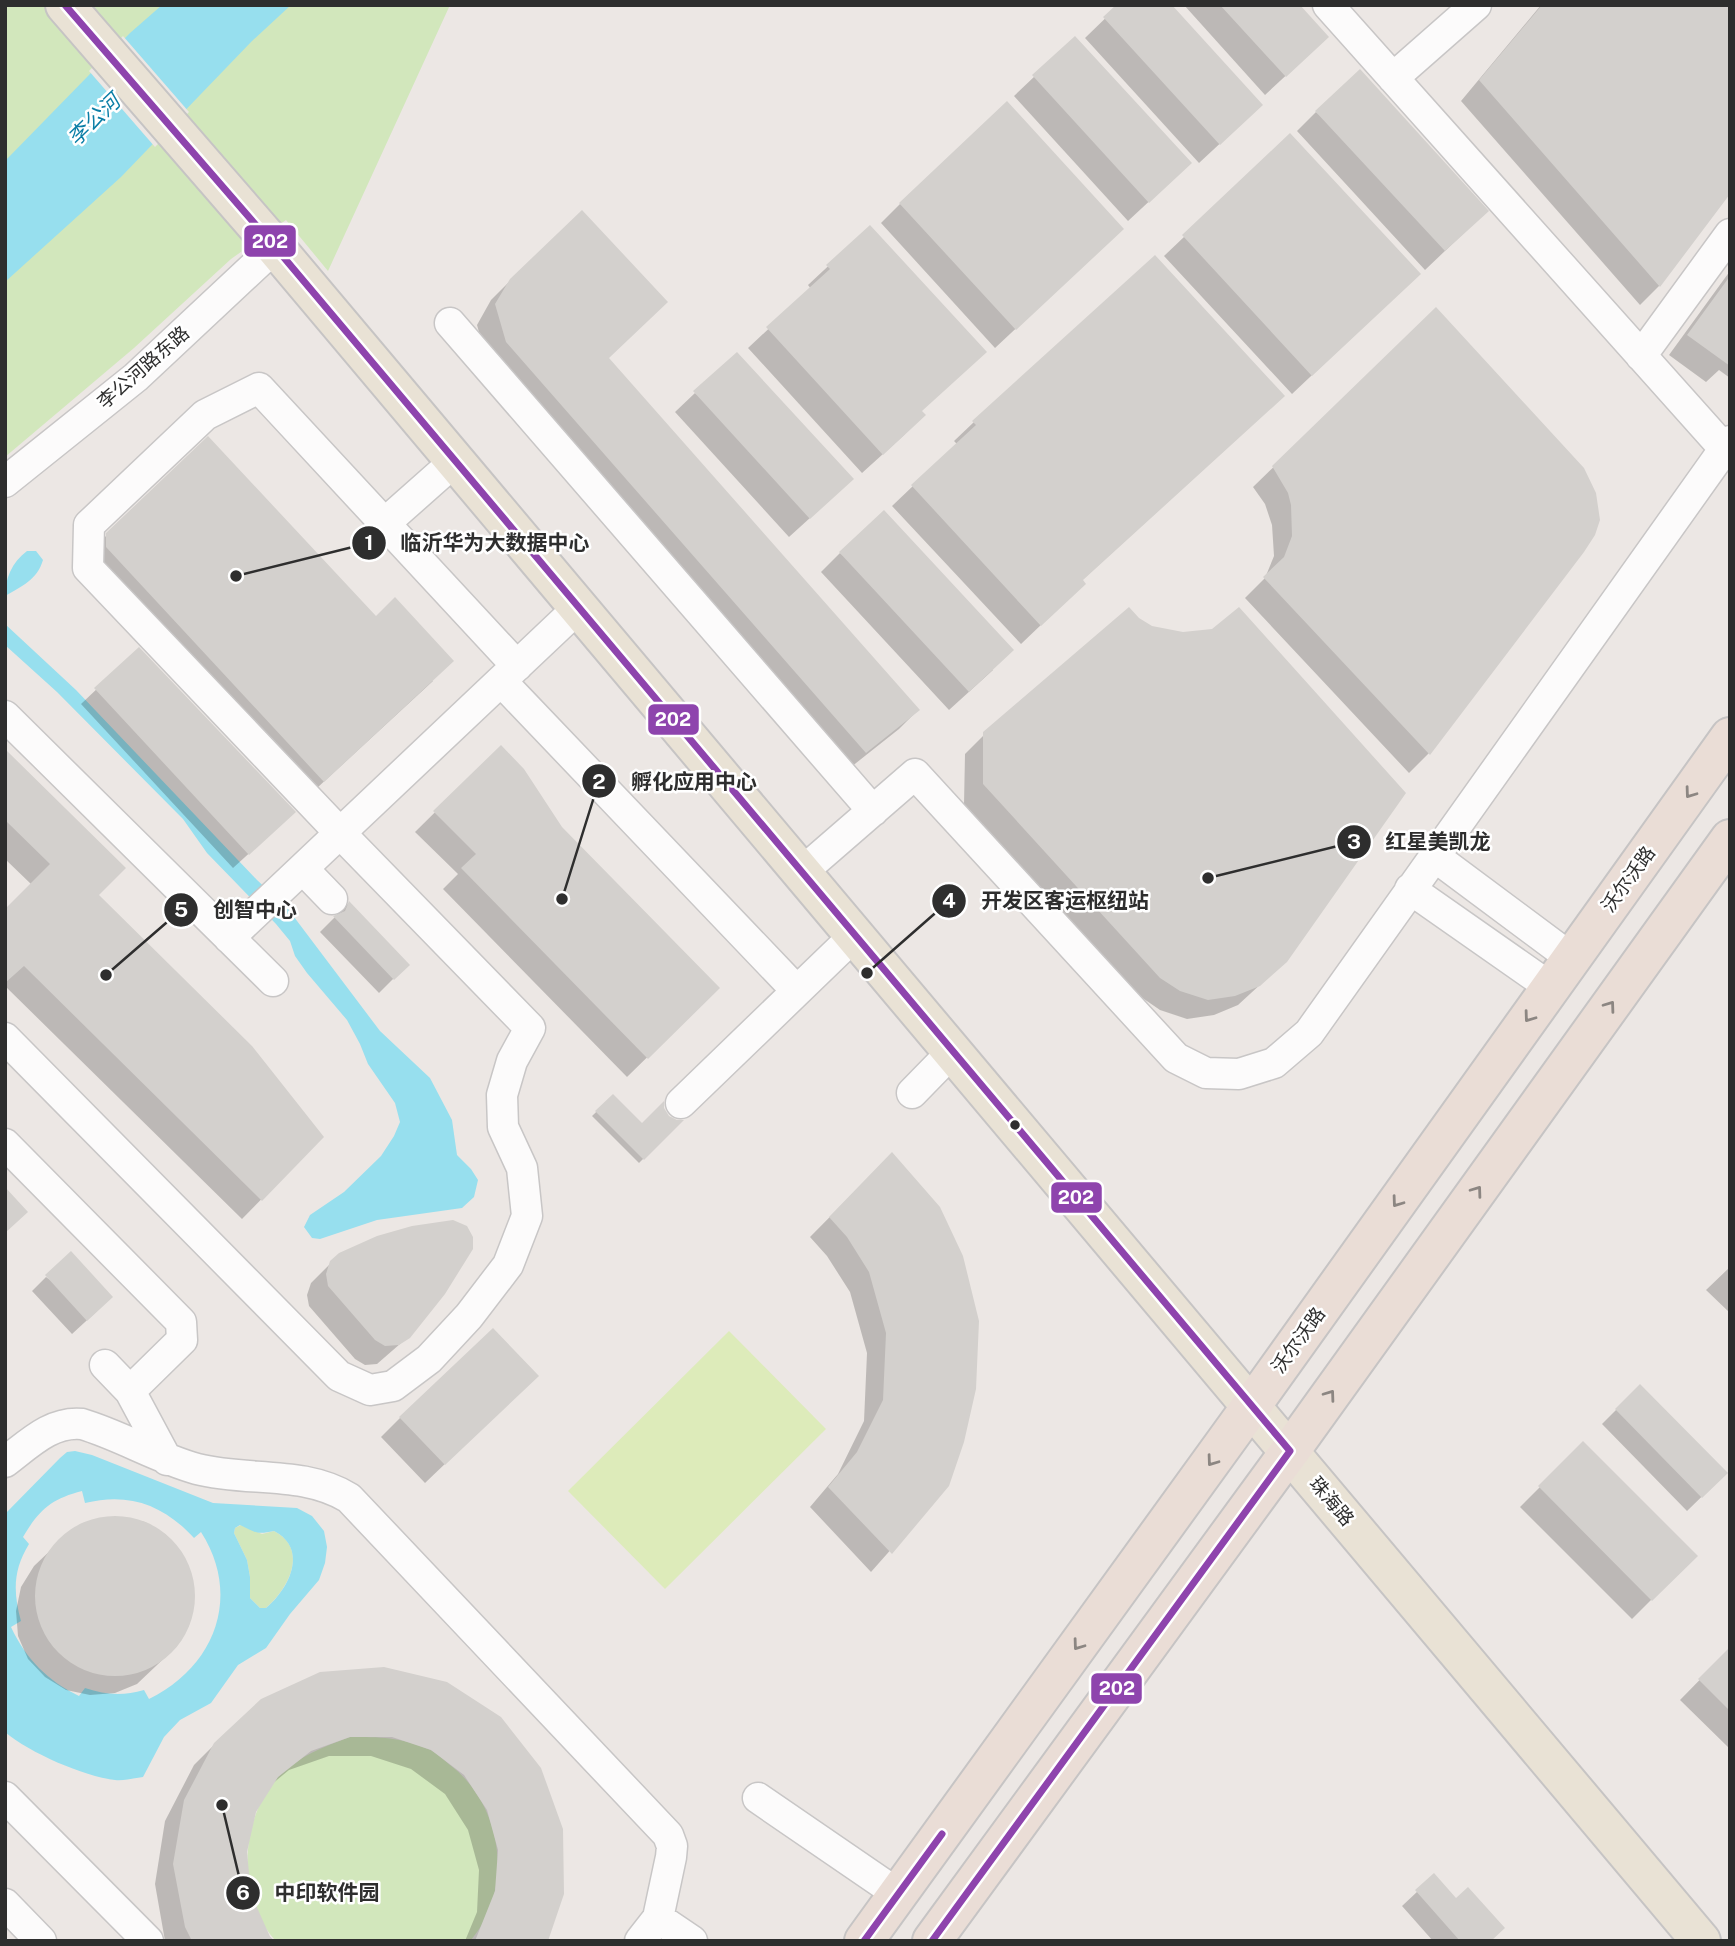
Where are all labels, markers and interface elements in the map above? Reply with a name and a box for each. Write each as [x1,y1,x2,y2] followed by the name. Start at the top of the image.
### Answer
[62,86,128,151] water label: 李公河
[243,224,297,258] line badge: 202
[252,230,288,252] text: 202
[93,321,193,413] street label: 李公河路东路
[352,522,604,564] callout: 临沂华为大数据中心
[365,530,374,555] text: 1
[401,530,590,555] text: 临沂华为大数据中心
[647,703,700,736] line badge: 202
[655,708,691,730] text: 202
[582,760,771,802] callout: 孵化应用中心
[592,769,606,794] text: 2
[631,769,757,794] text: 孵化应用中心
[1686,785,1698,798] one-way arrow
[1337,821,1505,863] callout: 红星美凯龙
[1347,829,1361,854] text: 3
[1386,829,1491,854] text: 红星美凯龙
[1597,842,1659,916] street label: 沃尔沃路
[932,880,1163,922] callout: 开发区客运枢纽站
[942,888,956,913] text: 4
[981,888,1149,913] text: 开发区客运枢纽站
[164,889,311,931] callout: 创智中心
[174,897,188,922] text: 5
[213,897,297,922] text: 创智中心
[1602,1001,1614,1014] one-way arrow
[1525,1009,1537,1022] one-way arrow
[1008,1118,1022,1132] unlabelled marker
[1050,1181,1103,1214] line badge: 202
[1058,1186,1094,1208] text: 202
[1469,1186,1481,1199] one-way arrow
[1393,1194,1405,1207] one-way arrow
[1267,1303,1329,1377] street label: 沃尔沃路
[1322,1390,1334,1403] one-way arrow
[1207,1453,1220,1466] one-way arrow
[1305,1472,1359,1530] street label: 珠海路
[1074,1637,1087,1650] one-way arrow
[1090,1672,1143,1705] line badge: 202
[1099,1677,1135,1699] text: 202
[226,1872,394,1914] callout: 中印软件园
[236,1880,250,1905] text: 6
[275,1880,380,1905] text: 中印软件园

